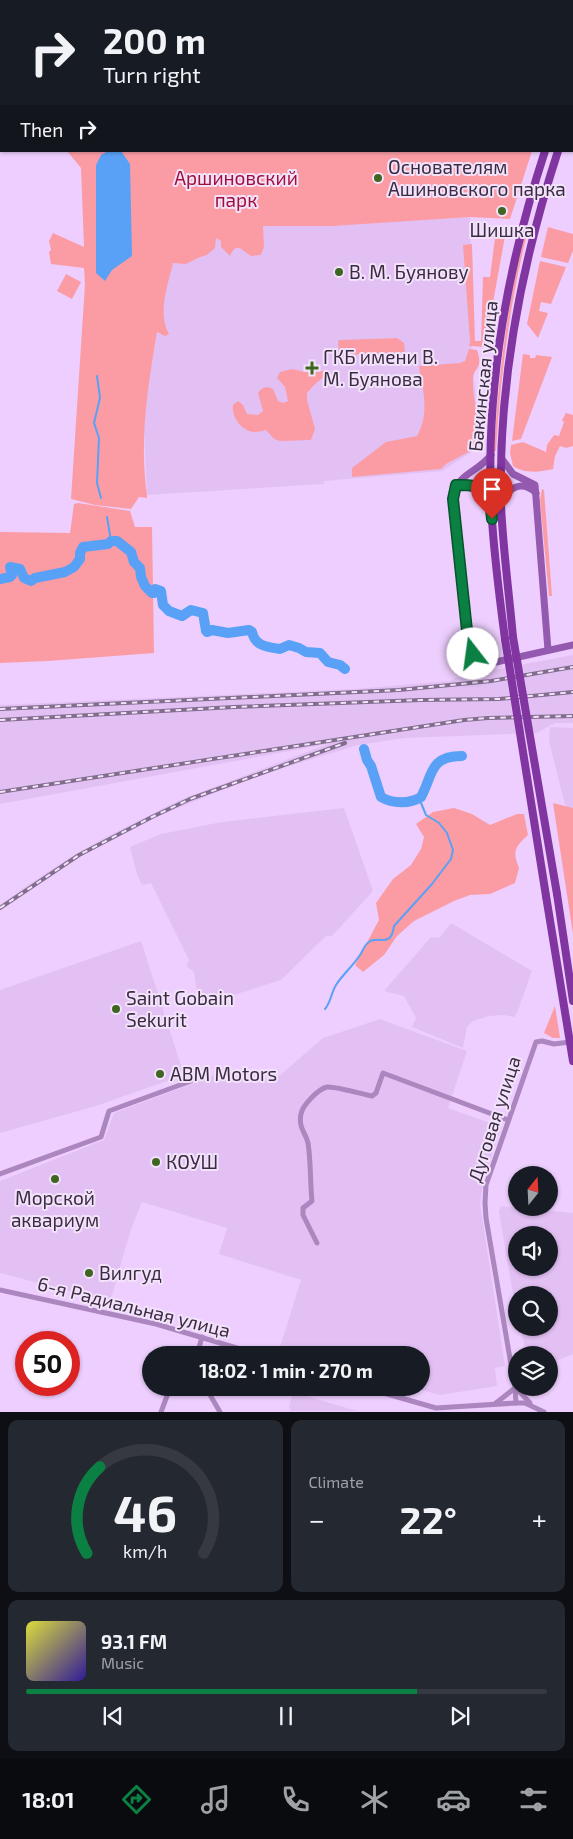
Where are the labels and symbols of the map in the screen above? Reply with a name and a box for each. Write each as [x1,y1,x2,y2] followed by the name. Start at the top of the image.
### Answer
[388,155,566,200] place label: Основателям Ашиновского парка
[174,166,298,211] park label: Аршиновский парк
[372,172,384,184] marker: Основателям Ашиновского парка
[496,205,508,217] marker: Шишка
[470,218,534,241] place label: Шишка
[349,260,469,284] place label: В. М. Буянову
[333,266,345,278] marker: В. М. Буянову
[463,299,503,453] street label: Бакинская улица
[323,345,438,391] place label: ГКБ имени В. М. Буянова
[305,361,319,375] marker: ГКБ имени В. М. Буянова
[471,468,513,519] pin
[446,627,498,679] position arrow
[126,986,234,1031] place label: Saint Gobain Sekurit
[110,1003,122,1015] marker: Saint Gobain Sekurit
[462,1053,526,1185] street label: Дуговая улица
[170,1062,277,1085] place label: ABM Motors
[154,1068,166,1080] marker: ABM Motors
[166,1150,218,1173] place label: КОУШ
[150,1156,162,1168] marker: КОУШ
[508,1166,558,1216] north arrow
[49,1173,61,1185] marker: Морской аквариум
[11,1186,99,1232] place label: Морской аквариум
[99,1261,162,1285] place label: Вилгуд
[83,1267,95,1279] marker: Вилгуд
[35,1271,233,1343] street label: 6-я Радиальная улица
[15,1331,80,1396] speed limit sign: 50

